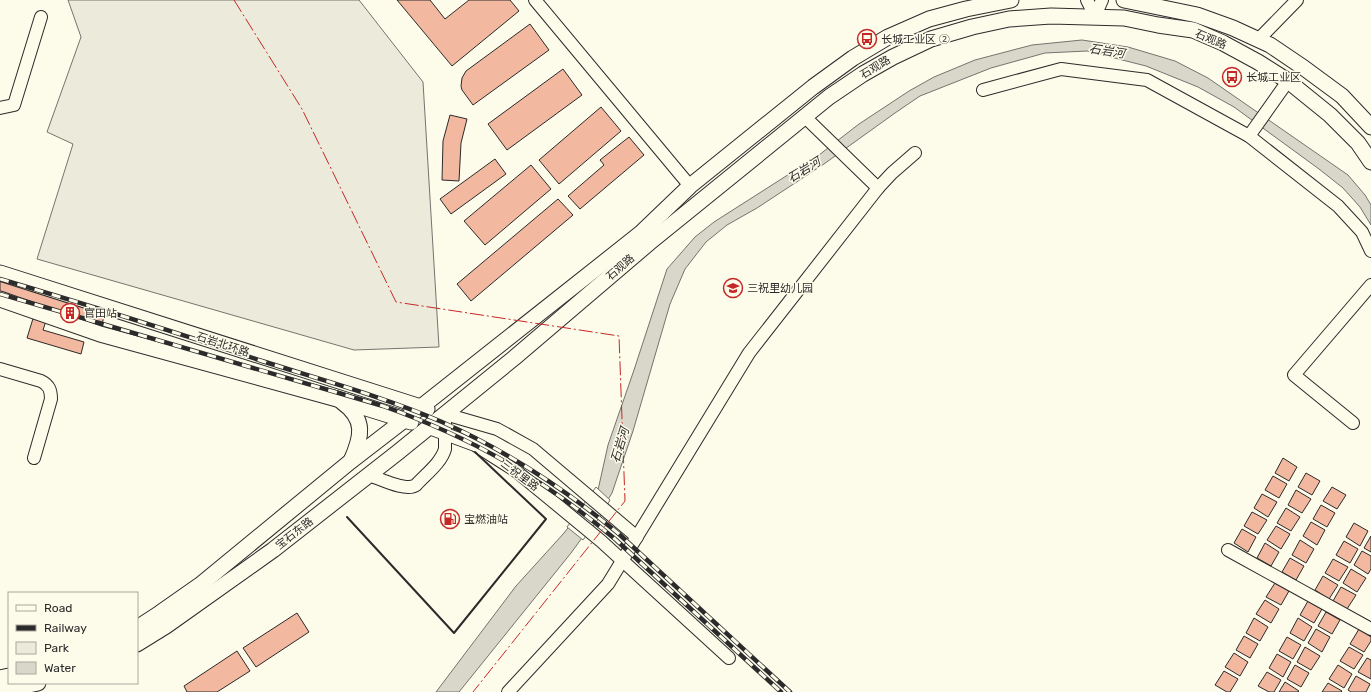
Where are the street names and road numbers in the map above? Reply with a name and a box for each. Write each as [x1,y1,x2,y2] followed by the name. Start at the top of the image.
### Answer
[1193,27,1229,52] street label: 石观路
[858,53,893,81] street label: 石观路
[604,252,637,283] street label: 石观路
[195,330,251,359] street label: 石岩北环路
[498,457,541,494] street label: 三祝里路
[273,515,316,552] street label: 宝石东路

